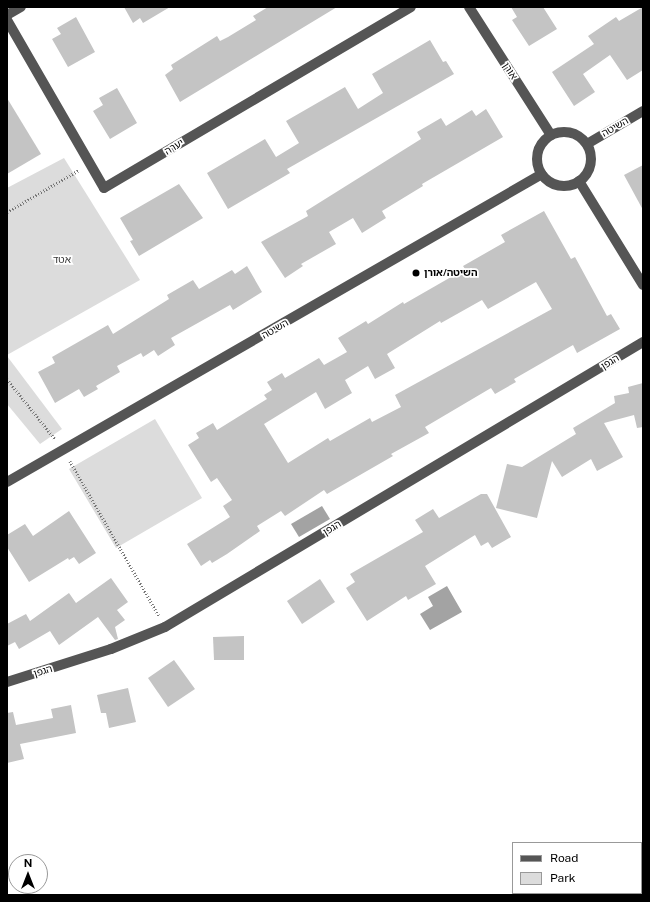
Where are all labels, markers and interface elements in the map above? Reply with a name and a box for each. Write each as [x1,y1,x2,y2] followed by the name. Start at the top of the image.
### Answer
[500,60,520,82] street label: אורן
[599,115,631,139] street label: השיטה
[162,137,186,157] street label: יערה
[53,254,71,266] park label: אטד
[424,267,477,279] place label: השיטה/אורן
[411,268,421,278] marker: השיטה/אורן
[259,317,291,341] street label: השיטה
[599,352,621,372] street label: הגפן
[321,518,343,538] street label: הגפן
[32,662,54,680] street label: הגפן
[512,842,642,894] legend
[550,851,578,865] text: Road
[8,854,48,894] north arrow
[24,857,32,869] text: N
[550,871,576,885] text: Park

